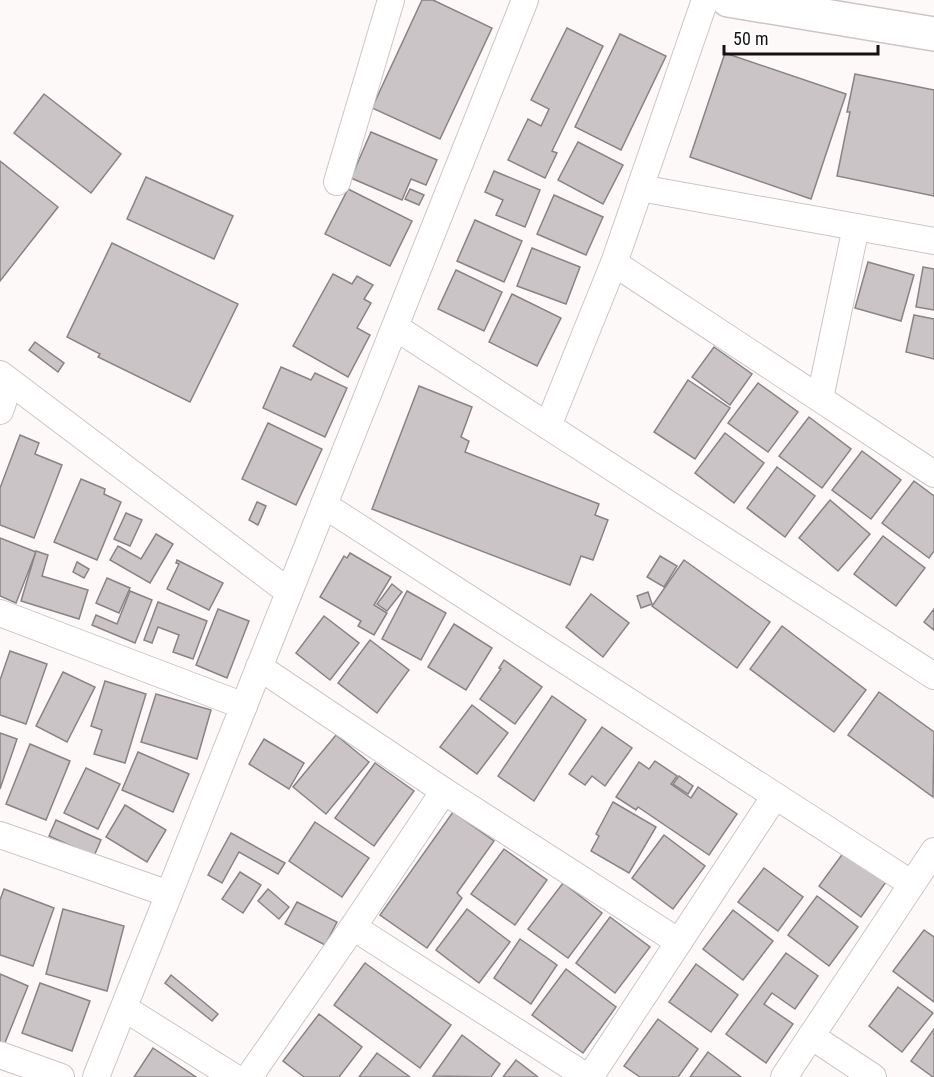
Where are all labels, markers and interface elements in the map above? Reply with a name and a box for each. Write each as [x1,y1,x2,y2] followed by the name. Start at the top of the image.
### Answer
[724,18,878,56] scale bar
[733,28,768,49] text: 50 m

